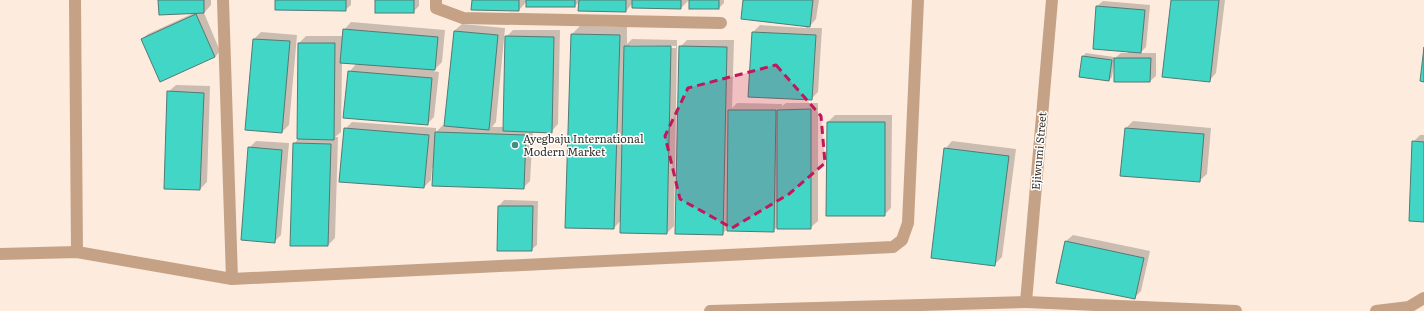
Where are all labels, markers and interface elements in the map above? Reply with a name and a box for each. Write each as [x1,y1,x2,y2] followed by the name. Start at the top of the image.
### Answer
[1027,111,1049,191] street label: Ejiwumi Street
[523,130,644,159] place label: Ayegbaju International Modern Market
[510,140,520,150] marker: Ayegbaju International Modern Market

